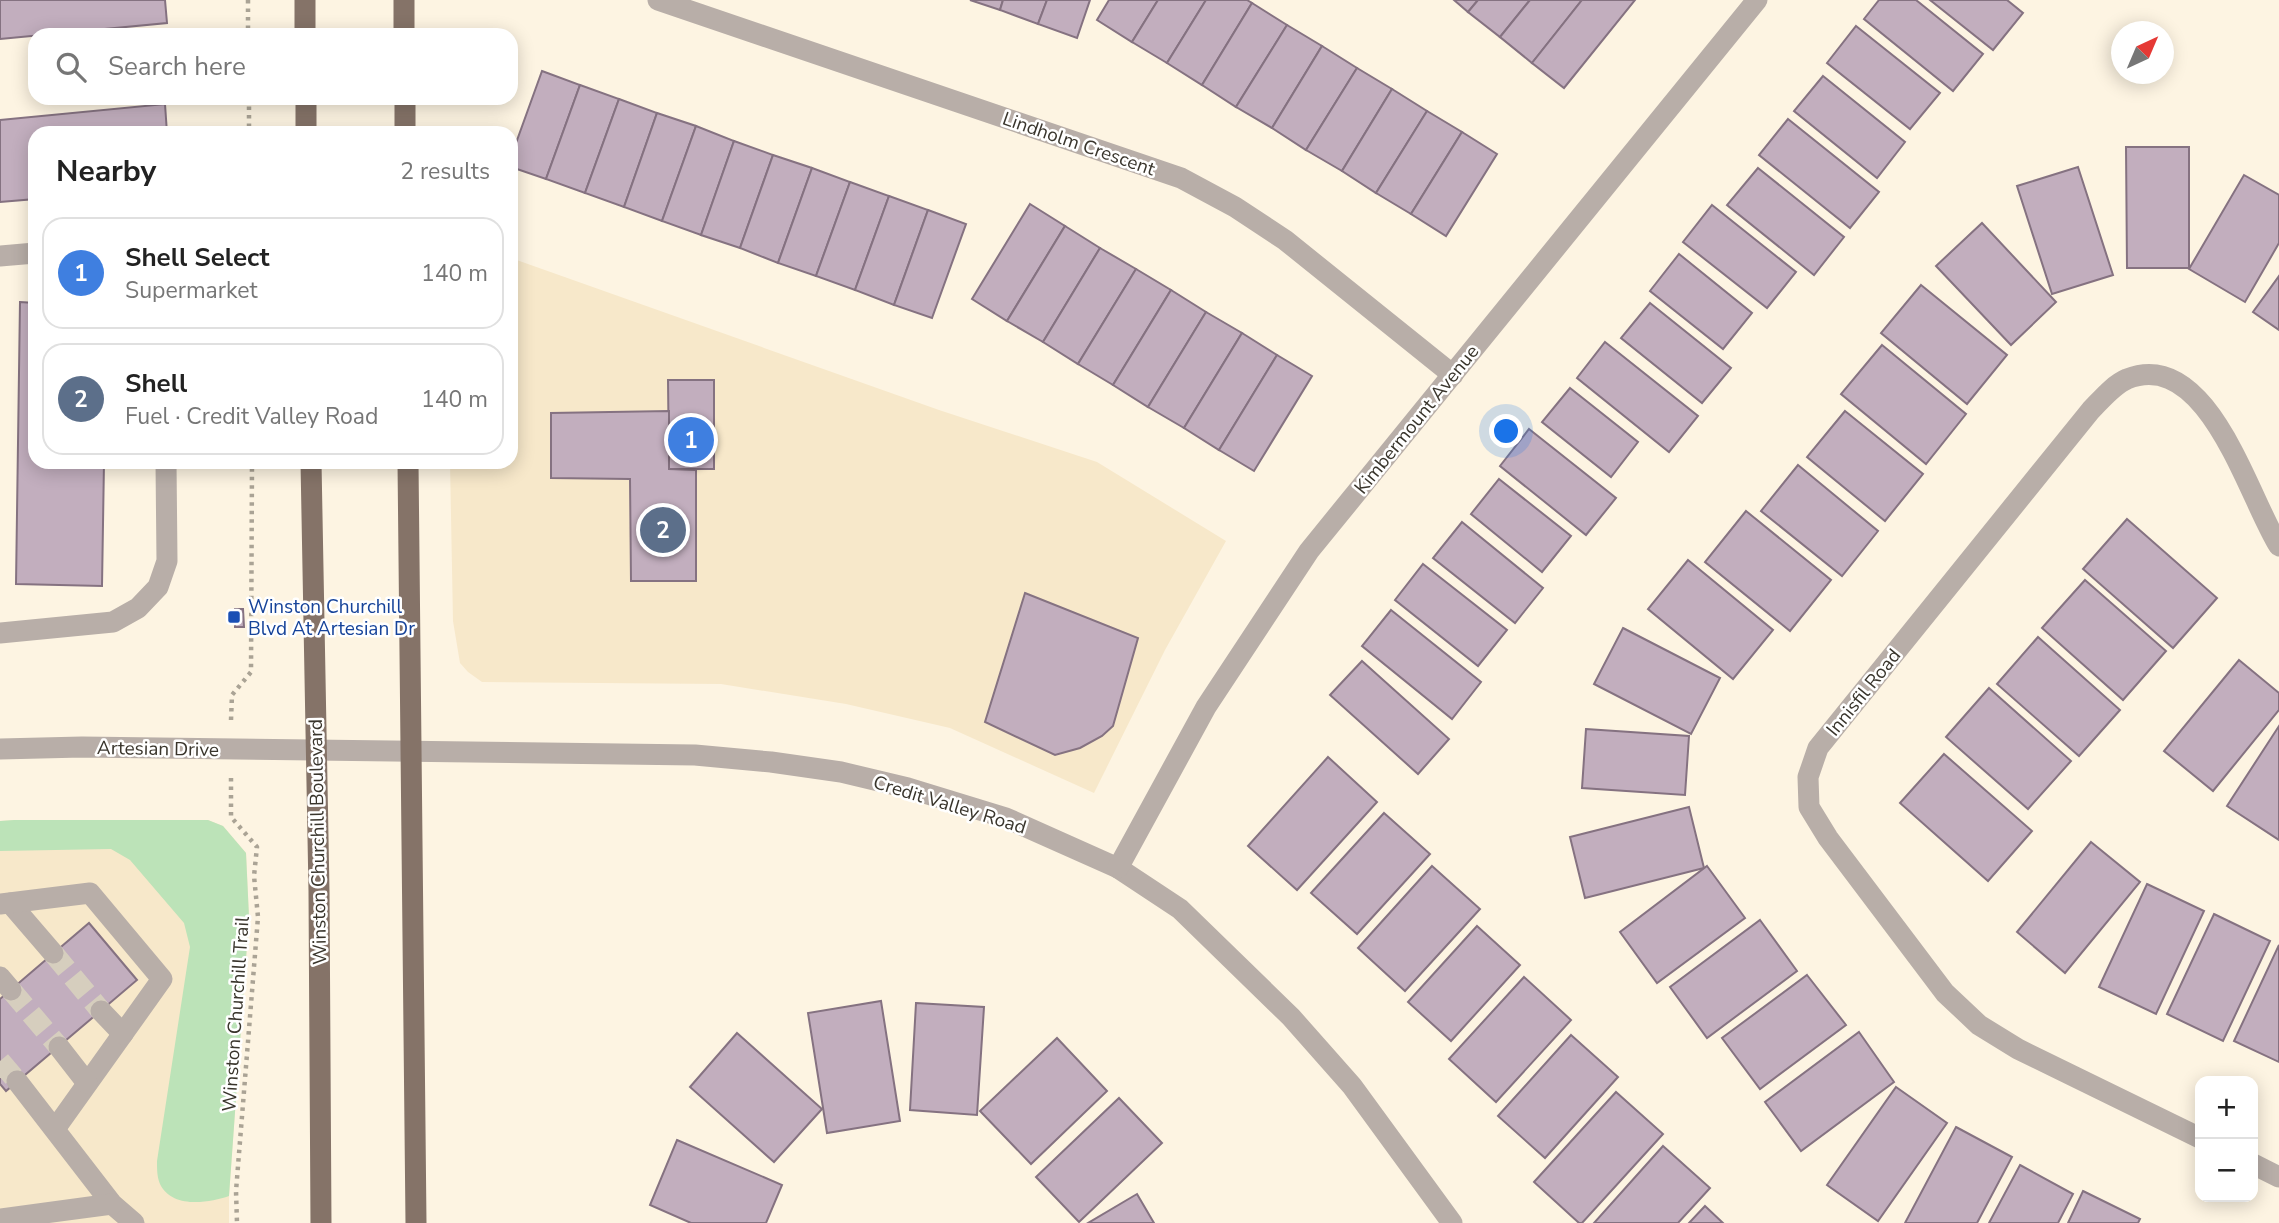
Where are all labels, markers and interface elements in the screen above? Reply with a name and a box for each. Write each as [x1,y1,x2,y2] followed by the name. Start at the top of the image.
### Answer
[2111,21,2174,84] north arrow
[28,28,518,105] search box
[52,48,90,86] icon: search
[108,49,246,84] text: Search here
[999,106,1159,182] street label: Lindholm Crescent
[56,151,156,192] text: Nearby
[400,156,490,187] text: 2 results
[125,240,269,275] text: Shell Select
[74,258,88,289] text: 1
[421,258,488,289] text: 140 m
[125,275,258,306] text: Supermarket
[1348,340,1485,500] street label: Kimbermount Avenue
[125,366,187,401] text: Shell
[74,384,88,415] text: 2
[421,384,488,415] text: 140 m
[125,401,378,432] text: Fuel · Credit Valley Road
[668,414,714,466] pin: 1
[1489,414,1523,448] your location
[640,504,686,556] pin: 2
[248,594,415,642] place label: Winston Churchill Blvd At Artesian Dr
[226,609,242,625] marker: Winston Churchill Blvd At Artesian Dr
[1821,644,1907,742] street label: Innisfil Road
[303,719,333,965] street label: Winston Churchill Boulevard
[97,735,219,763] street label: Artesian Drive
[870,769,1029,841] street label: Credit Valley Road
[216,915,256,1113] street label: Winston Churchill Trail
[2195,1076,2258,1202] map controls
[2195,1076,2258,1139] button: +
[2195,1139,2258,1202] button: −

